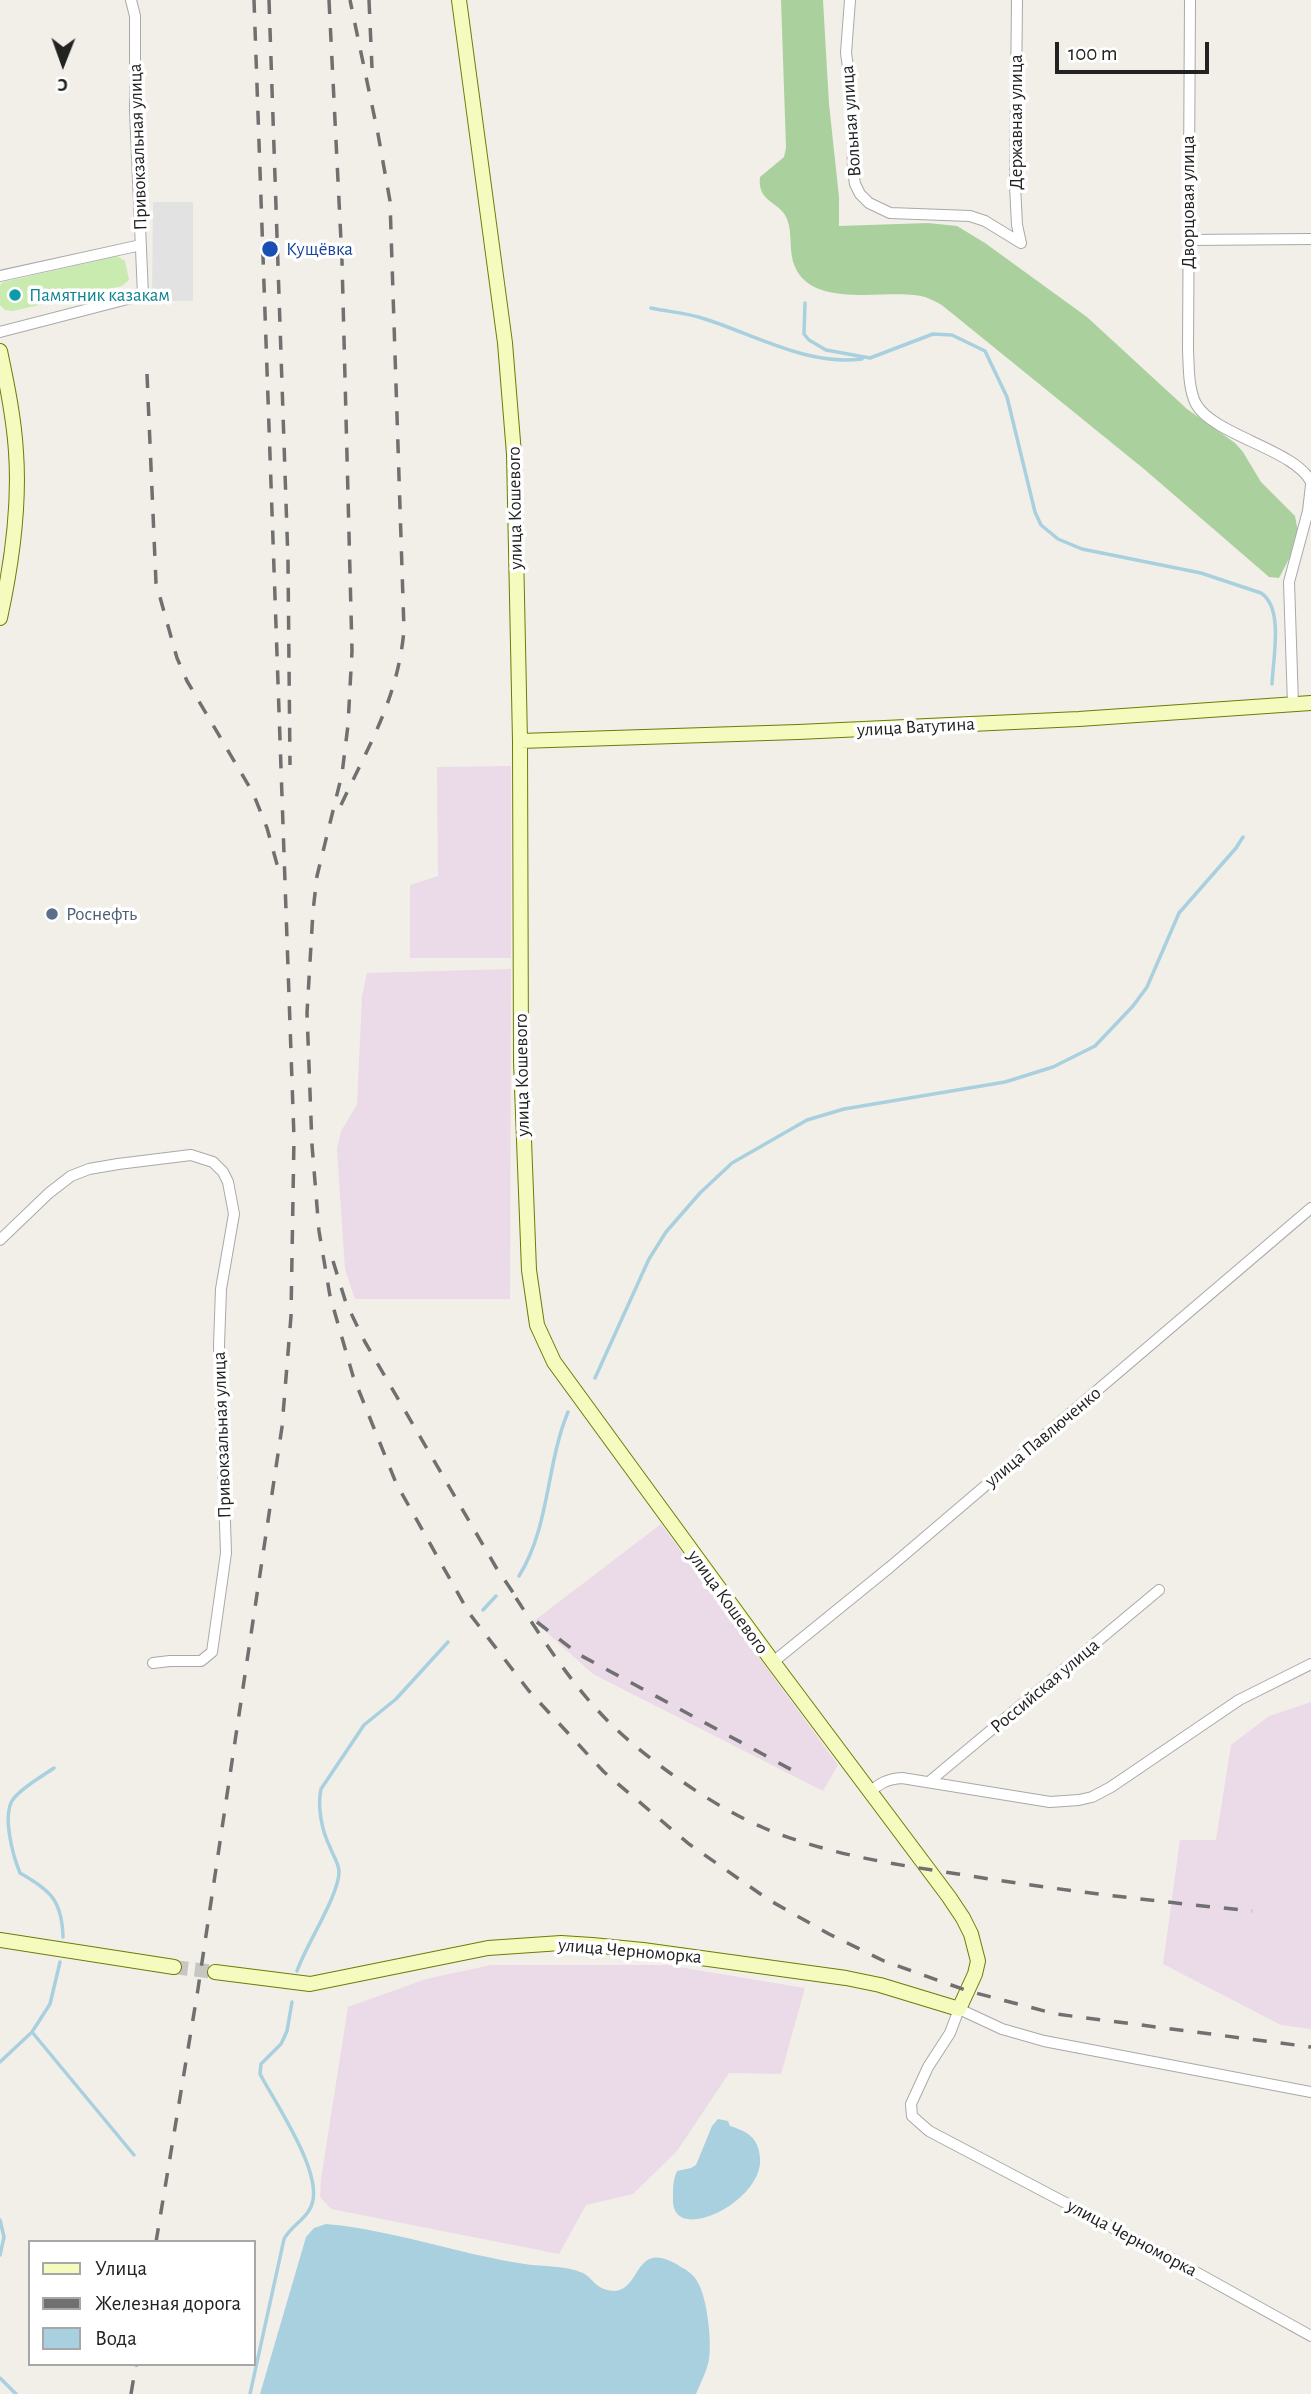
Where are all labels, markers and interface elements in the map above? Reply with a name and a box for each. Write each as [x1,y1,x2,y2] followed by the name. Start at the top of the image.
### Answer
[28,28,98,98] north arrow
[1059,28,1213,72] scale bar
[1068,43,1118,64] text: 100 m
[1005,54,1027,190] street label: Державная улица
[124,63,152,231] street label: Привокзальная улица
[836,64,866,178] street label: Вольная улица
[57,75,68,94] text: С
[1177,135,1199,269] street label: Дворцовая улица
[286,238,353,260] place label: Кущёвка
[260,239,280,259] marker: Кущёвка
[29,284,170,306] place label: Памятник казакам
[7,287,23,303] marker: Памятник казакам
[503,446,527,570] street label: улица Кошевого
[856,713,976,741] street label: улица Ватутина
[66,903,137,925] place label: Роснефть
[44,906,60,922] marker: Роснефть
[510,1013,534,1137] street label: улица Кошевого
[208,1351,236,1519] street label: Привокзальная улица
[980,1382,1106,1492] street label: улица Павлюченко
[683,1545,773,1659] street label: улица Кошевого
[986,1634,1104,1738] street label: Российская улица
[557,1933,703,1969] street label: улица Черноморка
[1063,2194,1201,2282] street label: улица Черноморка
[28,2240,256,2366] legend
[95,2258,147,2279] text: Улица
[95,2293,241,2314] text: Железная дорога
[95,2328,137,2349] text: Вода

